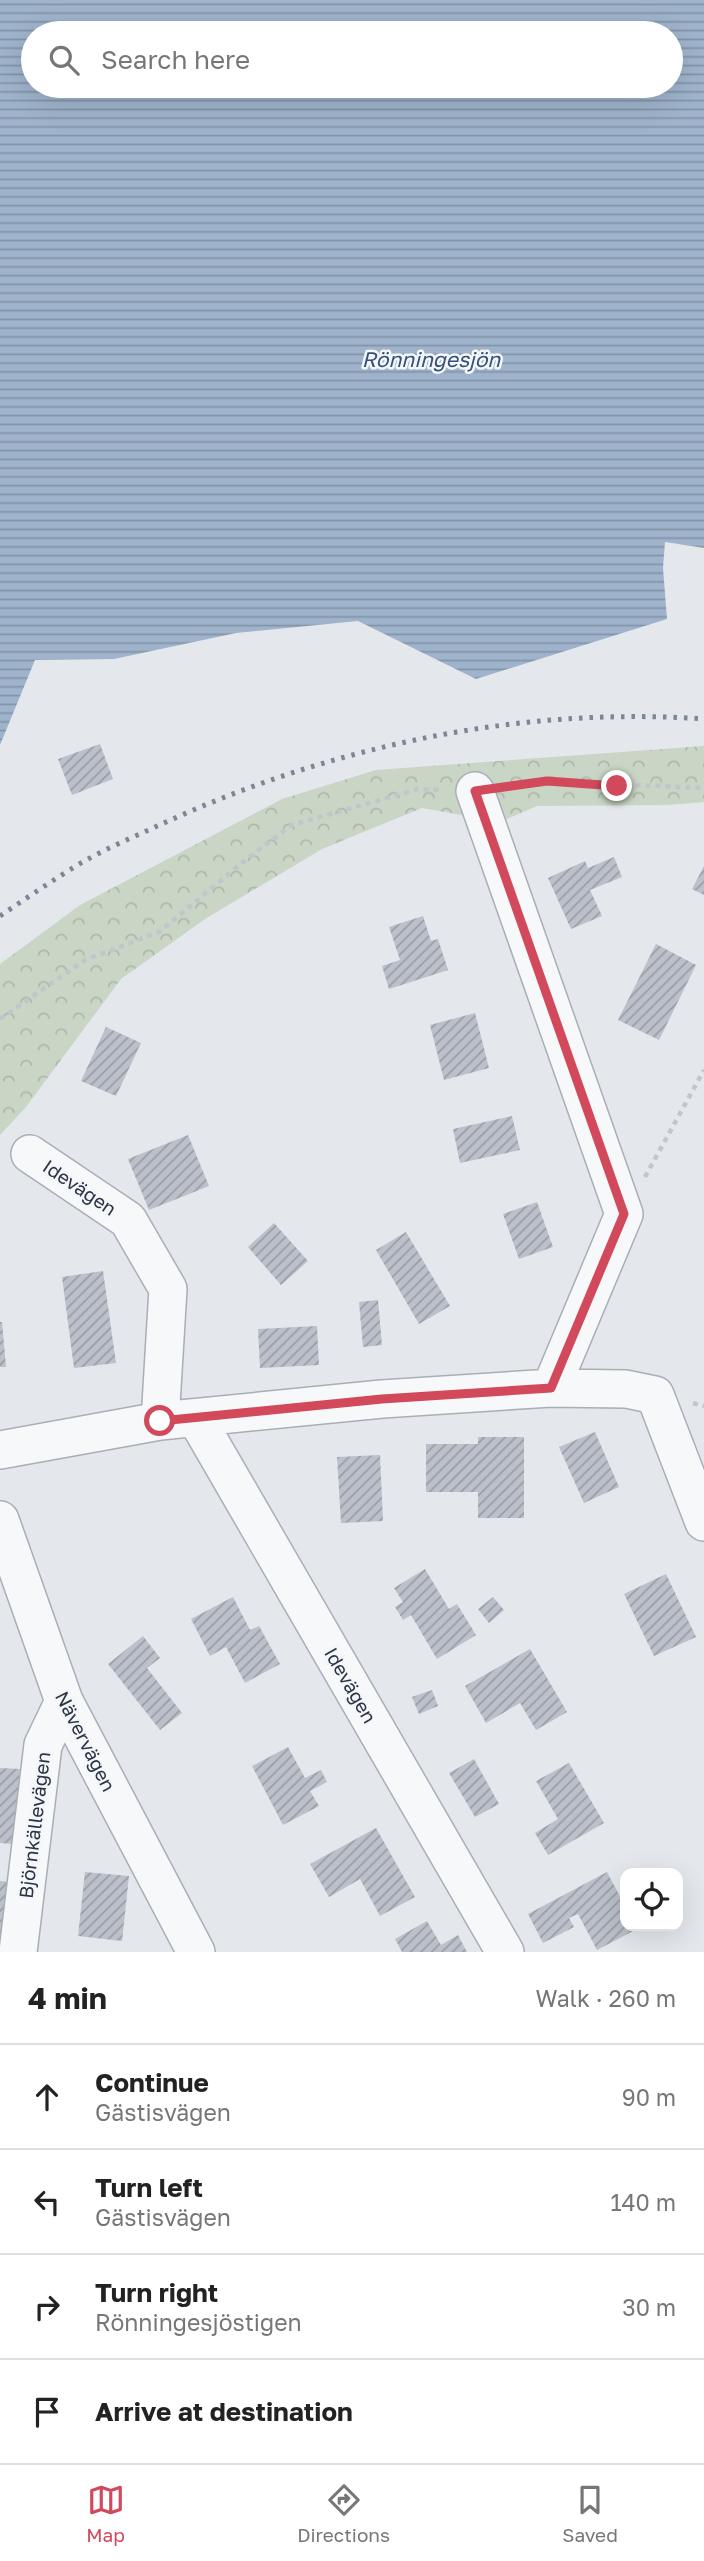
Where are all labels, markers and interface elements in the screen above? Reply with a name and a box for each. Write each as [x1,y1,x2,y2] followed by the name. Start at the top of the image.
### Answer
[21,21,683,98] search box
[45,41,83,79] icon: search
[101,44,250,75] text: Search here
[362,346,501,372] water label: Rönningesjön
[601,770,632,801] route end
[39,1154,121,1220] street label: Idevägen
[144,1405,175,1436] route start
[320,1643,382,1727] street label: Idevägen
[51,1687,121,1795] street label: Nävervägen
[14,1750,54,1900] street label: Björnkällevägen
[620,1868,683,1931] map controls
[620,1868,683,1931] button: locate
[28,1980,107,2016] text: 4 min
[535,1984,676,2012] text: Walk · 260 m
[95,2067,209,2098] text: Continue
[28,2078,66,2116] icon: ahead
[622,2083,676,2111] text: 90 m
[95,2098,231,2126] text: Gästisvägen
[95,2172,203,2203] text: Turn left
[28,2183,66,2221] icon: left
[610,2188,676,2216] text: 140 m
[95,2203,231,2231] text: Gästisvägen
[95,2277,218,2308] text: Turn right
[28,2288,66,2326] icon: right
[622,2293,676,2321] text: 30 m
[95,2308,302,2336] text: Rönningesjöstigen
[28,2393,66,2431] icon: arrive
[95,2396,353,2427] text: Arrive at destination
[86,2481,125,2546] tab: Map
[297,2481,390,2546] tab: Directions
[562,2481,618,2546] tab: Saved

